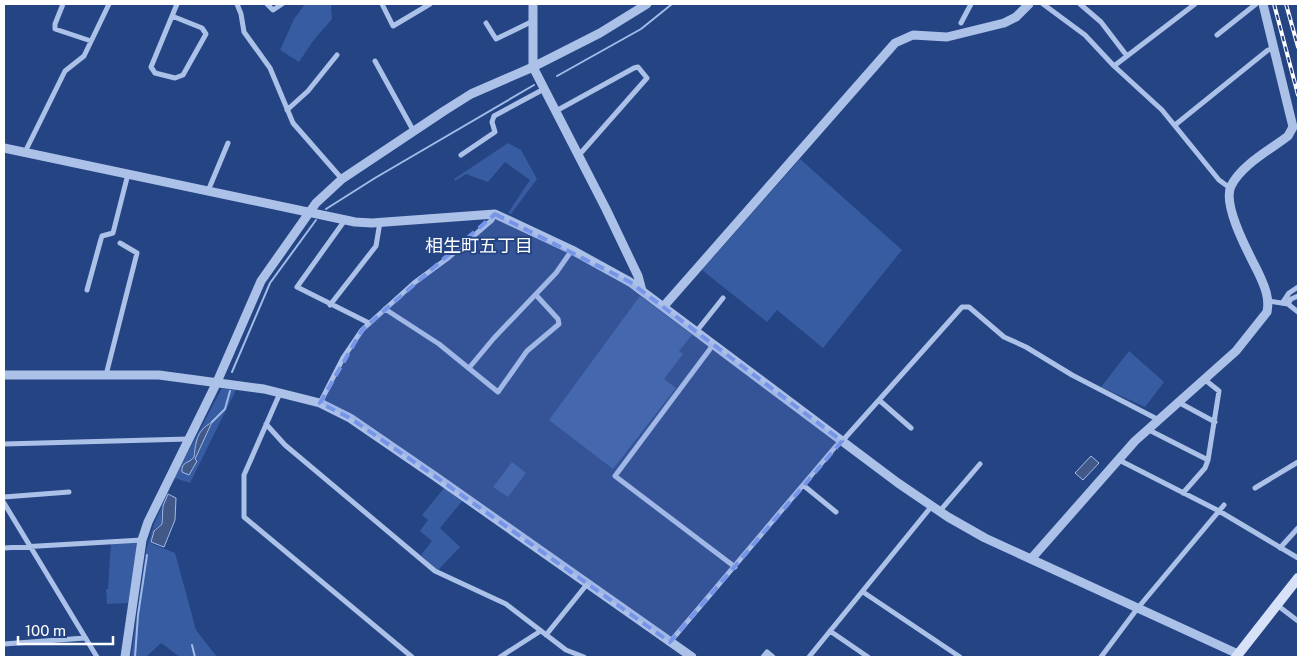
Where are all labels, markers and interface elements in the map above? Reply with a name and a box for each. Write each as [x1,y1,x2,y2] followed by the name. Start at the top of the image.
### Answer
[425,235,533,256] district label: 相生町五丁目
[18,614,112,646] scale bar
[25,622,66,639] text: 100 m

